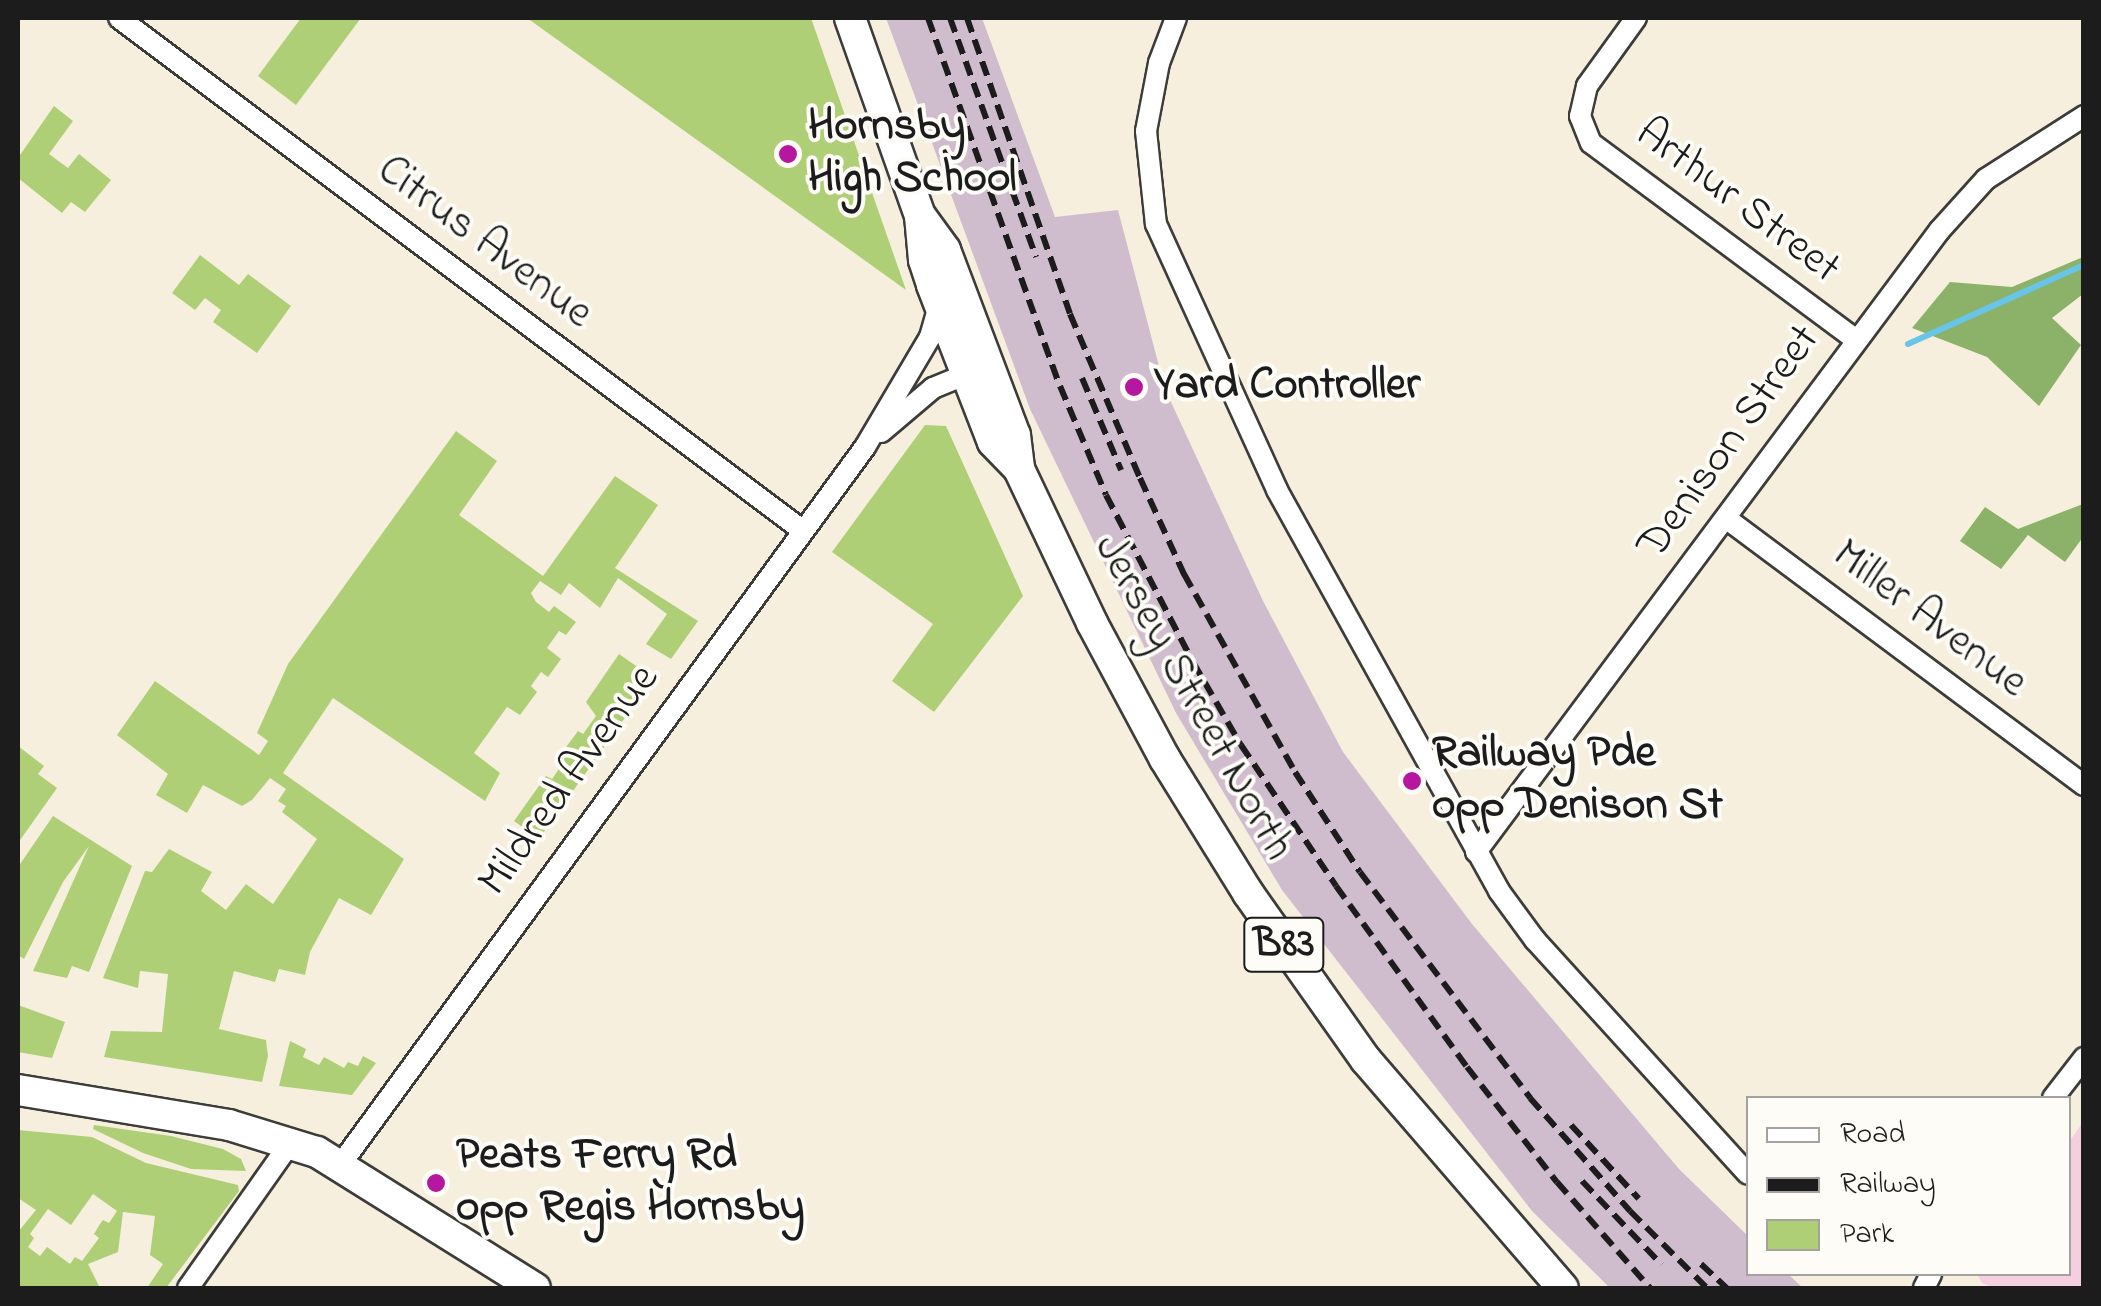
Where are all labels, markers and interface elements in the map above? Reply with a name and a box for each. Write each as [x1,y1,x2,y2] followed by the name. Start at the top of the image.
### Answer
[808,101,1017,207] place label: Hornsby High School
[1624,108,1850,296] street label: Arthur Street
[777,143,799,165] marker: Hornsby High School
[365,144,603,342] street label: Citrus Avenue
[1627,315,1833,571] street label: Denison Street
[1154,360,1420,414] place label: Yard Controller
[1123,376,1145,398] marker: Yard Controller
[1080,526,1304,870] street label: Jersey Street North
[1821,529,2037,711] street label: Miller Avenue
[468,655,672,907] street label: Mildred Avenue
[1432,728,1723,834] place label: Railway Pde opp Denison St
[1401,770,1423,792] marker: Railway Pde opp Denison St
[1242,908,1326,982] road number: B83
[1746,1096,2071,1276] legend
[1840,1113,1905,1157] text: Road
[456,1130,805,1236] place label: Peats Ferry Rd opp Regis Hornsby
[1840,1163,1936,1207] text: Railway
[425,1172,447,1194] marker: Peats Ferry Rd opp Regis Hornsby
[1840,1213,1894,1257] text: Park

